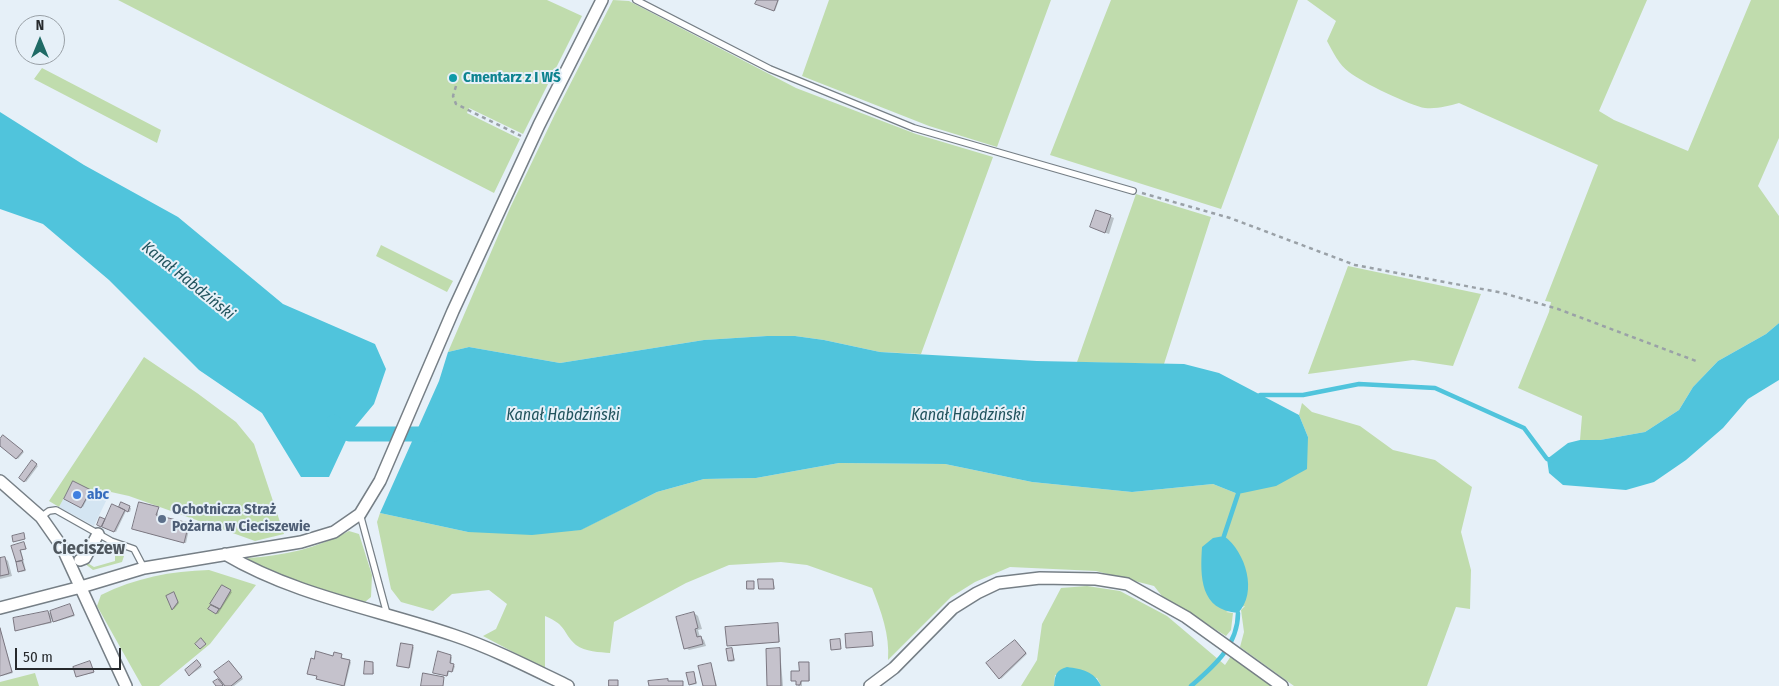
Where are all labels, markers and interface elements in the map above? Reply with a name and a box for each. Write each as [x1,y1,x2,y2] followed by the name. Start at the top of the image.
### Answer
[15,15,65,65] north arrow
[36,17,44,34] text: N
[463,69,561,87] place label: Cmentarz z I WŚ
[447,72,459,84] marker: Cmentarz z I WŚ
[138,238,238,324] water label: Kanał Habdziński
[506,406,620,426] water label: Kanał Habdziński
[911,406,1025,426] water label: Kanał Habdziński
[87,486,109,504] place label: abc
[71,489,83,501] marker: abc
[172,501,310,536] place label: Ochotnicza Straż Pożarna w Cieciszewie
[156,513,168,525] marker: Ochotnicza Straż Pożarna w Cieciszewie
[53,538,125,560] district label: Cieciszew
[18,638,124,670] scale bar
[23,648,53,666] text: 50 m

